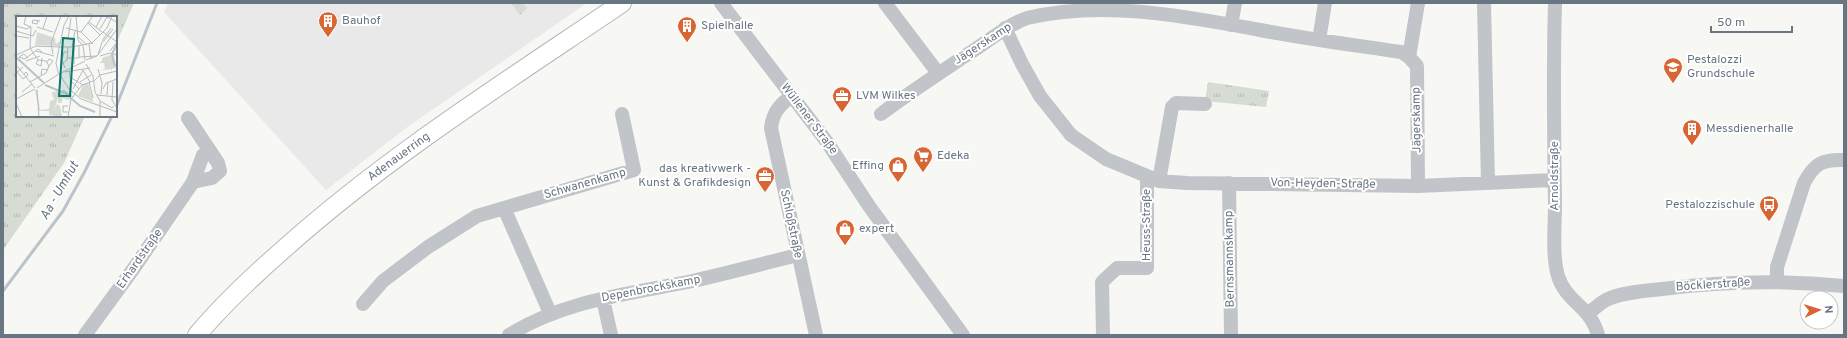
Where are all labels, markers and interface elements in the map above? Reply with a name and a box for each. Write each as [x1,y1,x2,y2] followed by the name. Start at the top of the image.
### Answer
[1711,8,1792,34] scale bar
[317,10,339,38] building icon: Bauhof
[342,13,381,29] place label: Bauhof
[676,15,698,43] building icon: Spielhalle
[1717,15,1745,31] text: 50 m
[16,16,117,117] inset map
[701,18,754,34] place label: Spielhalle
[951,19,1015,69] street label: Jägerskamp
[1687,52,1755,82] place label: Pestalozzi Grundschule
[1662,56,1684,84] school or university icon: Pestalozzi Grundschule
[777,80,841,158] street label: Wüllener Straße
[831,85,853,113] office icon: LVM Wilkes
[1408,87,1426,153] street label: Jägerskamp
[856,88,916,104] place label: LVM Wilkes
[1681,118,1703,146] building icon: Messdienerhalle
[1706,121,1794,137] place label: Messdienerhalle
[364,129,434,185] street label: Adenauerring
[1547,141,1563,211] street label: Arnoldstraße
[912,145,934,173] supermarket icon: Edeka
[937,148,969,164] place label: Edeka
[887,155,909,183] shop icon: Effing
[37,158,84,223] water label: Aa - Umflut
[852,158,884,174] place label: Effing
[638,161,751,191] place label: das kreativwerk - Kunst & Grafikdesign
[542,165,628,203] street label: Schwanenkamp
[754,165,776,193] office icon: das kreativwerk - Kunst & Grafikdesign
[1270,175,1376,193] street label: Von-Heyden-Straße
[776,188,806,260] street label: Schloßstraße
[1139,189,1155,261] street label: Heuss-Straße
[1758,194,1780,222] bus stop icon: Pestalozzischule
[1665,197,1755,213] place label: Pestalozzischule
[1221,210,1239,308] street label: Bernsmannskamp
[834,218,856,246] shop icon: expert
[859,221,894,237] place label: expert
[114,226,166,292] street label: Erhardstraße
[600,272,702,306] street label: Depenbrockskamp
[1675,274,1751,296] street label: Böcklerstraße
[1799,290,1839,330] north arrow
[1821,305,1835,314] text: N

